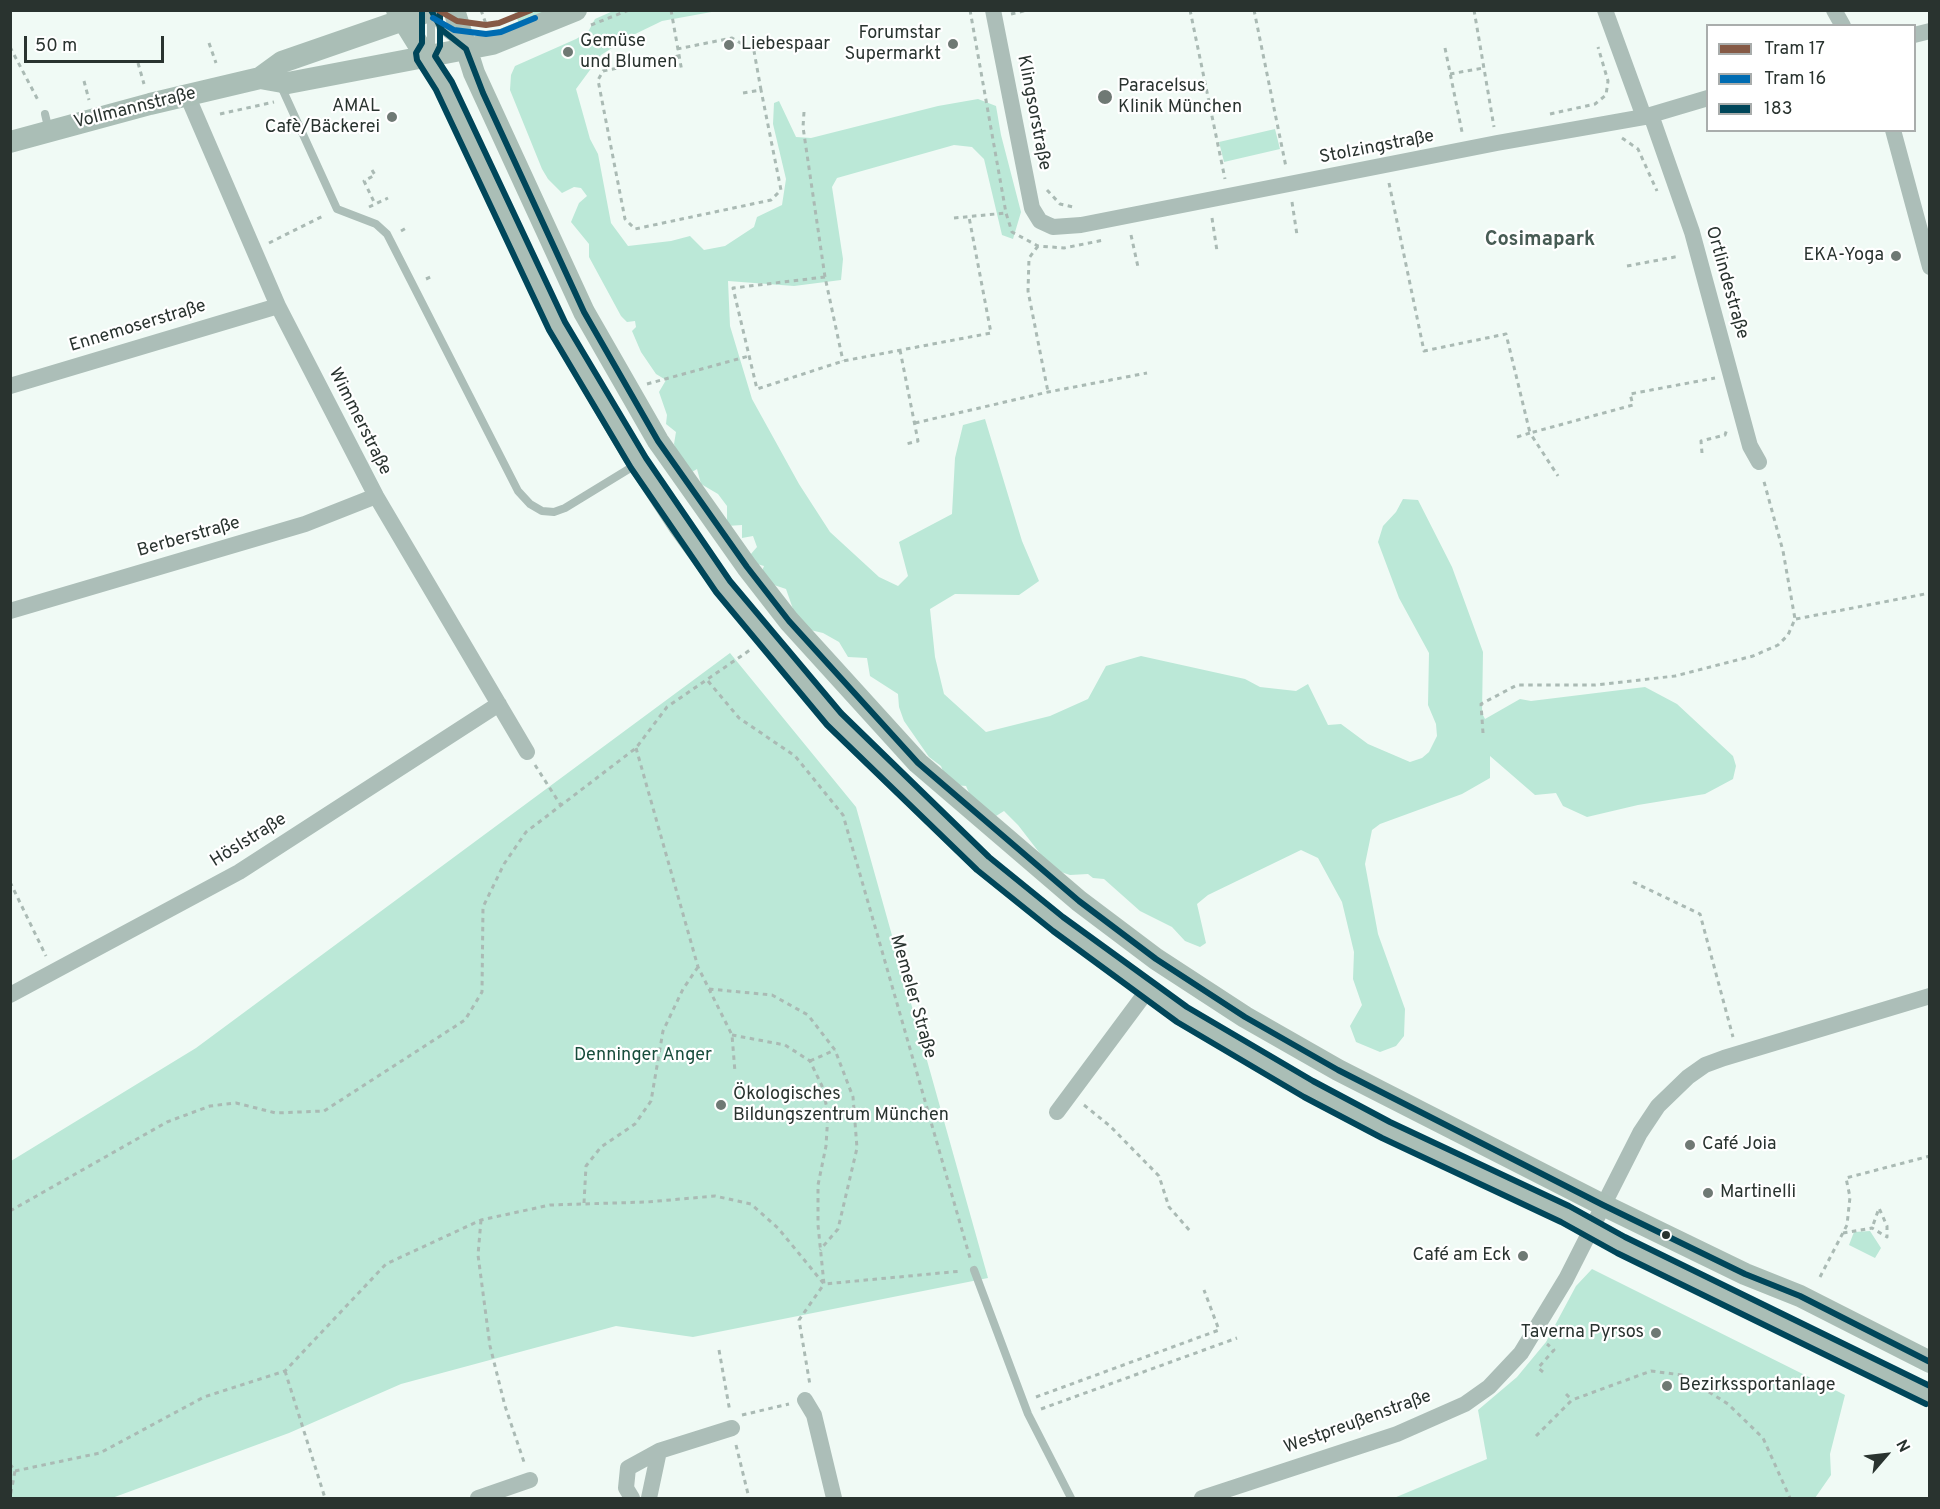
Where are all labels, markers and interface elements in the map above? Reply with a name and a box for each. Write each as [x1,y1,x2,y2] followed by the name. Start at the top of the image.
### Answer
[845,23,941,66] place label: Forumstar Supermarkt
[27,24,166,62] scale bar
[1706,24,1916,132] legend
[580,31,677,74] place label: Gemüse und Blumen
[741,34,830,56] place label: Liebespaar
[35,35,77,58] text: 50 m
[946,37,960,51] marker: Forumstar Supermarkt
[722,38,736,52] marker: Liebespaar
[1764,38,1825,61] text: Tram 17
[561,45,575,59] marker: Gemüse und Blumen
[1011,54,1055,172] street label: Klingsorstraße
[1764,68,1826,91] text: Tram 16
[1118,76,1242,118] place label: Paracelsus Klinik München
[72,83,198,135] street label: Vollmannstraße
[1096,88,1114,106] marker: Paracelsus Klinik München
[265,96,380,138] place label: AMAL Cafè/Bäckerei
[1764,98,1793,121] text: 183
[385,110,399,124] marker: AMAL Cafè/Bäckerei
[1318,126,1436,170] street label: Stolzingstraße
[1700,224,1752,342] street label: Ortlindestraße
[1485,229,1595,253] district label: Cosimapark
[1803,245,1884,267] place label: EKA-Yoga
[1889,249,1903,263] marker: EKA-Yoga
[67,296,209,358] street label: Ennemoserstraße
[323,365,395,479] street label: Wimmerstraße
[135,513,243,563] street label: Berberstraße
[207,809,291,873] street label: Höslstraße
[884,933,940,1061] street label: Memeler Straße
[574,1045,712,1067] park label: Denninger Anger
[733,1084,949,1126] place label: Ökologisches Bildungszentrum München
[714,1098,728,1112] marker: Ökologisches Bildungszentrum München
[1702,1134,1776,1156] place label: Café Joia
[1683,1138,1697,1152] marker: Café Joia
[1720,1182,1796,1204] place label: Martinelli
[1701,1186,1715,1200] marker: Martinelli
[1660,1229,1672,1241] unlabelled marker
[1413,1245,1511,1267] place label: Café am Eck
[1516,1249,1530,1263] marker: Café am Eck
[1520,1322,1644,1344] place label: Taverna Pyrsos
[1649,1326,1663,1340] marker: Taverna Pyrsos
[1679,1375,1835,1397] place label: Bezirkssportanlage
[1660,1379,1674,1393] marker: Bezirkssportanlage
[1281,1386,1435,1460] street label: Westpreußenstraße
[1856,1425,1916,1485] north arrow
[1890,1437,1913,1456] text: N

